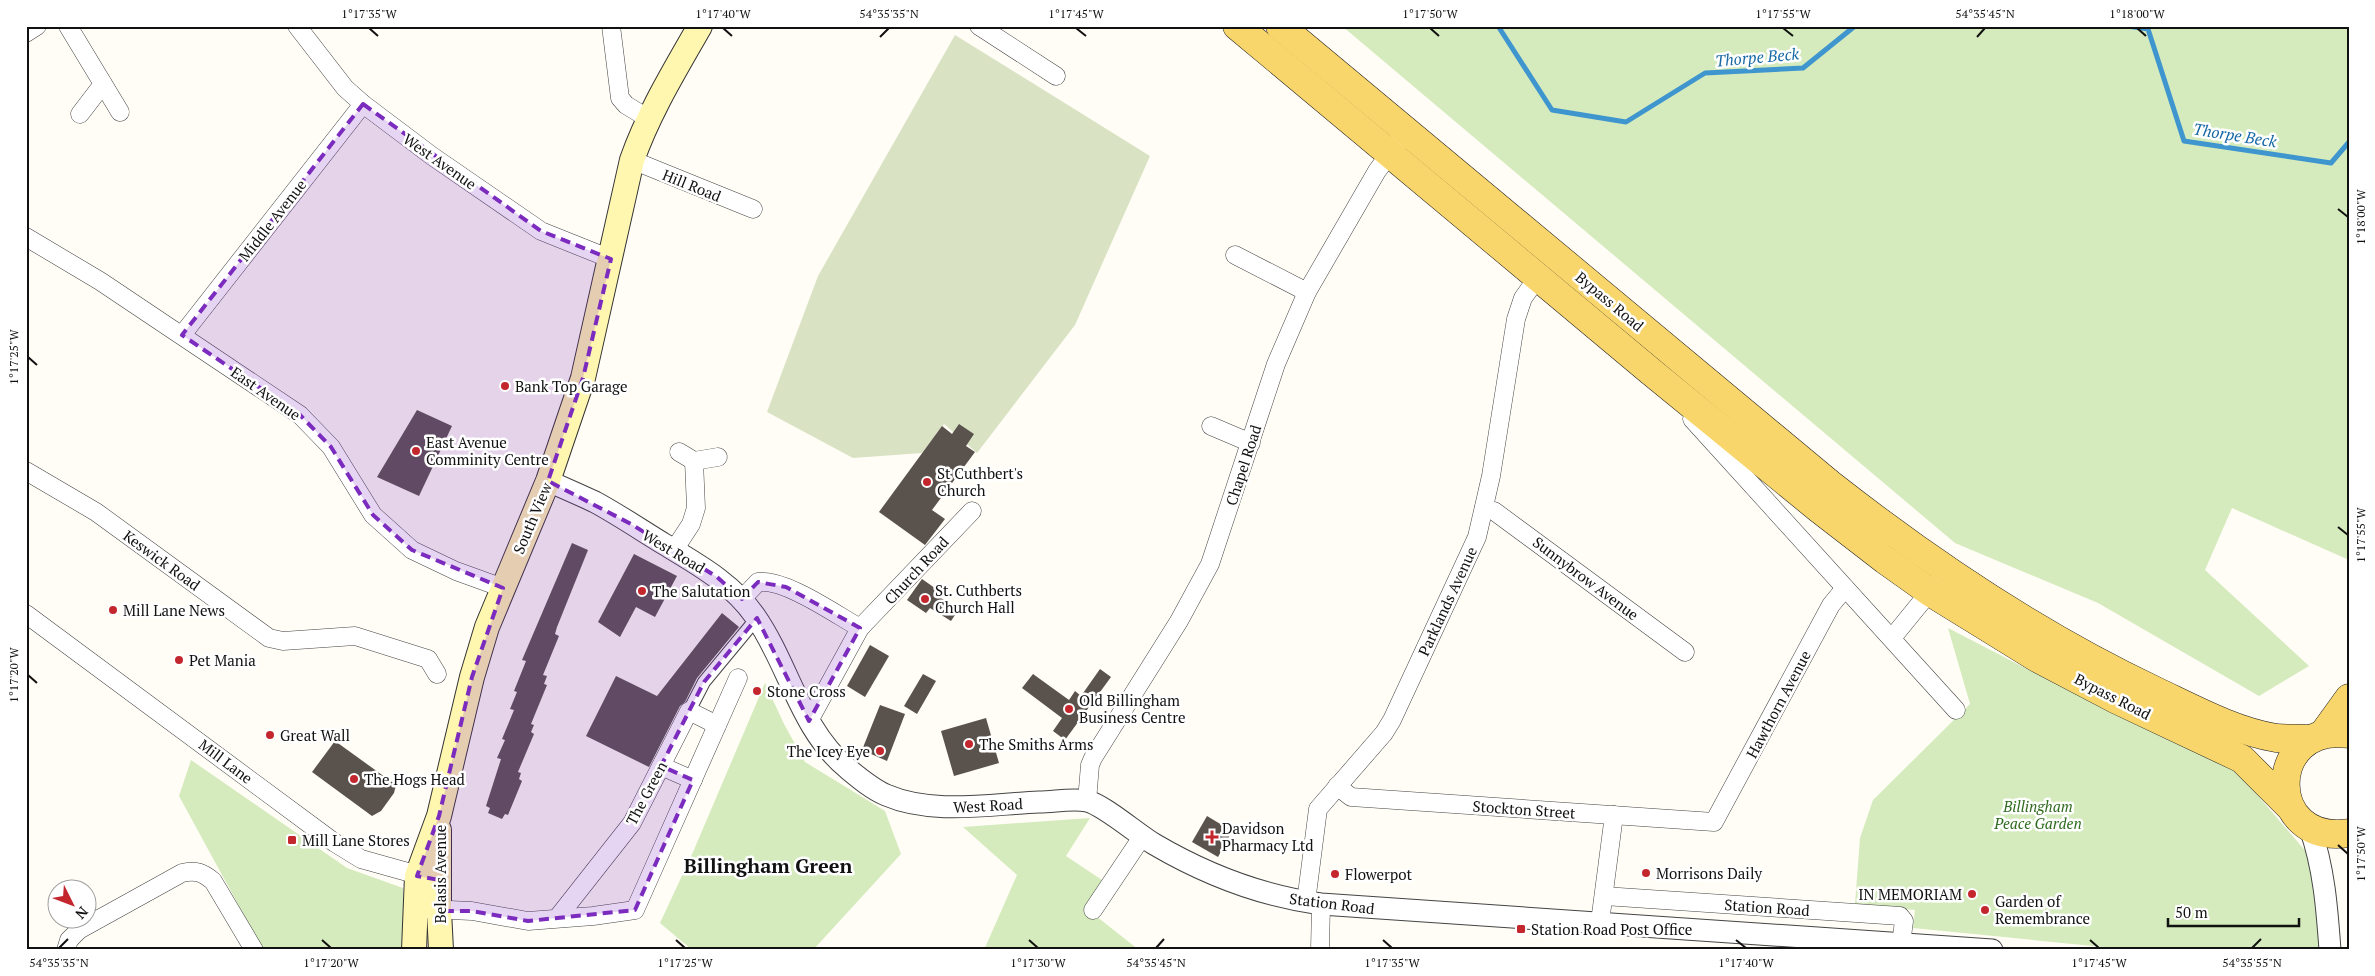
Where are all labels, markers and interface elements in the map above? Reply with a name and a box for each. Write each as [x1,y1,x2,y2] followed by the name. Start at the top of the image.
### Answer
[341,6,398,21] text: 1°17'35"W
[695,6,752,21] text: 1°17'40"W
[859,6,919,21] text: 54°35'35"N
[1048,6,1105,21] text: 1°17'45"W
[1402,6,1459,21] text: 1°17'50"W
[1755,6,1812,21] text: 1°17'55"W
[1955,6,2015,21] text: 54°35'45"N
[2109,6,2166,21] text: 1°18'00"W
[1714,42,1800,72] water label: Thorpe Beck
[2192,118,2279,152] water label: Thorpe Beck
[399,128,481,194] street label: West Avenue
[660,164,724,206] street label: Hill Road
[234,175,310,265] street label: Middle Avenue
[2353,188,2368,245] text: 1°18'00"W
[1572,267,1648,335] street label: Bypass Road
[6,328,21,385] text: 1°17'25"W
[227,362,305,424] street label: East Avenue
[515,376,628,396] place label: Bank Top Garage
[499,380,511,392] marker: Bank Top Garage
[1221,422,1265,508] street label: Chapel Road
[426,432,549,469] place label: East Avenue Comminity Centre
[410,445,422,457] marker: East Avenue Comminity Centre
[937,463,1023,500] place label: St Cuthbert's Church
[921,476,933,488] marker: St Cuthbert's Church
[508,478,556,557] street label: South View
[2353,506,2368,563] text: 1°17'55"W
[639,524,709,578] street label: West Road
[120,525,204,595] street label: Keswick Road
[879,532,953,608] street label: Church Road
[1529,532,1643,624] street label: Sunnybrow Avenue
[1413,543,1481,659] street label: Parklands Avenue
[935,580,1022,617] place label: St. Cuthberts Church Hall
[652,581,751,601] place label: The Salutation
[636,585,648,597] marker: The Salutation
[919,593,931,605] marker: St. Cuthberts Church Hall
[123,600,225,620] place label: Mill Lane News
[107,604,119,616] marker: Mill Lane News
[6,646,21,703] text: 1°17'20"W
[1741,647,1815,761] street label: Hawthorn Avenue
[189,650,256,670] place label: Pet Mania
[173,654,185,666] marker: Pet Mania
[2071,668,2155,724] street label: Bypass Road
[767,681,846,701] place label: Stone Cross
[751,685,763,697] marker: Stone Cross
[1079,690,1186,727] place label: Old Billingham Business Centre
[1063,703,1075,715] marker: Old Billingham Business Centre
[280,725,350,745] place label: Great Wall
[264,729,276,741] marker: Great Wall
[195,734,257,788] street label: Mill Lane
[979,734,1093,754] place label: The Smiths Arms
[963,738,975,750] marker: The Smiths Arms
[787,741,870,761] place label: The Icey Eye
[874,745,886,757] marker: The Icey Eye
[621,758,671,828] street label: The Green
[364,769,465,789] place label: The Hogs Head
[348,773,360,785] marker: The Hogs Head
[953,793,1023,817] street label: West Road
[1472,795,1577,823] street label: Stockton Street
[1993,796,2082,833] park label: Billingham Peace Garden
[1222,818,1314,855] place label: Davidson Pharmacy Ltd
[430,825,450,923] street label: Belasis Avenue
[2353,825,2368,882] text: 1°17'50"W
[302,830,410,850] place label: Mill Lane Stores
[1206,831,1218,843] marker: Davidson Pharmacy Ltd
[286,834,298,846] marker: Mill Lane Stores
[684,852,852,879] district label: Billingham Green
[1656,863,1762,883] place label: Morrisons Daily
[1345,864,1412,884] place label: Flowerpot
[1640,867,1652,879] marker: Morrisons Daily
[1329,868,1341,880] marker: Flowerpot
[48,878,98,928] north arrow
[1858,884,1962,904] place label: IN MEMORIAM
[1288,888,1376,918] street label: Station Road
[1966,888,1978,900] marker: IN MEMORIAM
[1995,891,2090,928] place label: Garden of Remembrance
[1724,894,1810,920] street label: Station Road
[2168,896,2299,928] scale bar
[2175,902,2208,922] text: 50 m
[71,903,93,924] text: N
[1979,904,1991,916] marker: Garden of Remembrance
[1531,919,1692,939] place label: Station Road Post Office
[1515,923,1527,935] marker: Station Road Post Office
[29,955,89,970] text: 54°35'35"N
[303,955,360,970] text: 1°17'20"W
[657,955,714,970] text: 1°17'25"W
[1010,955,1067,970] text: 1°17'30"W
[1126,955,1186,970] text: 54°35'45"N
[1364,955,1421,970] text: 1°17'35"W
[1718,955,1775,970] text: 1°17'40"W
[2071,955,2128,970] text: 1°17'45"W
[2222,955,2282,970] text: 54°35'55"N

